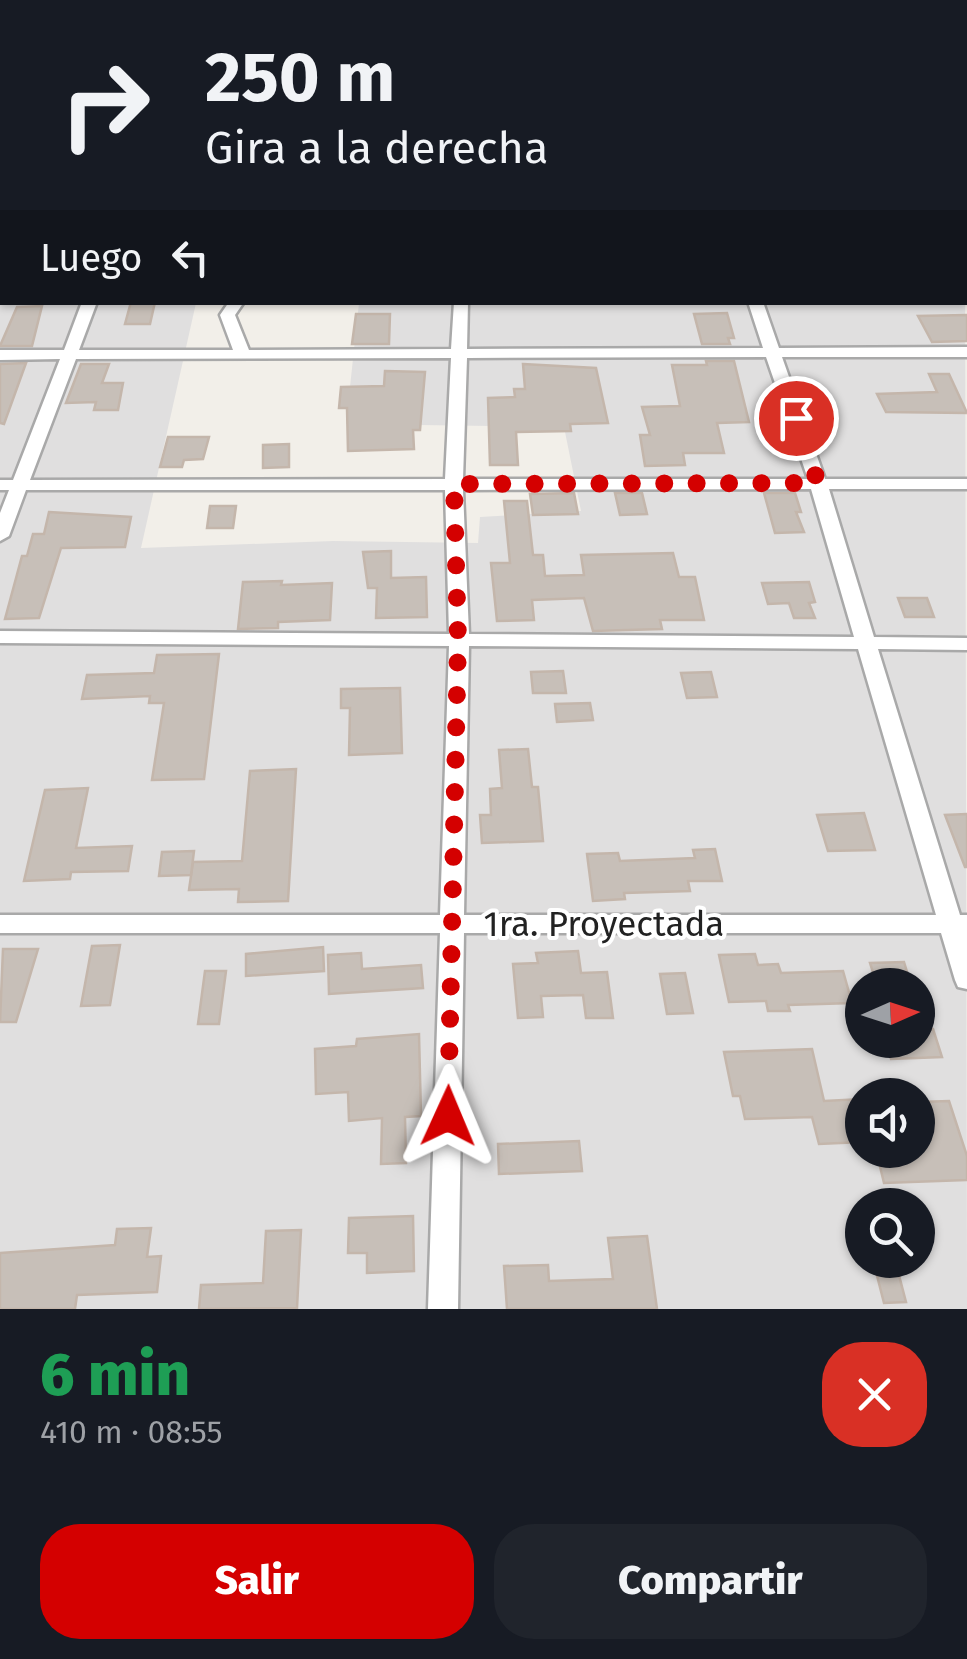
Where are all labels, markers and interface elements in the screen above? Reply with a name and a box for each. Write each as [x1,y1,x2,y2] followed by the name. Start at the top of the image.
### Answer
[205,36,395,120] text: 250 m
[40,40,170,170] icon: right
[205,121,548,175] text: Gira a la derecha
[163,230,218,285] icon: left
[40,235,143,281] text: Luego
[754,376,839,461] pin
[769,391,824,446] icon: arrive
[484,903,724,945] street label: 1ra. Proyectada
[845,968,935,1058] north arrow
[845,968,935,1278] map controls
[396,1064,500,1168] position arrow
[845,1078,935,1168] button: sound
[845,1188,935,1278] button: search
[40,1339,190,1411] text: 6 min
[822,1342,927,1447] button: close
[40,1413,223,1451] text: 410 m · 08:55
[40,1524,474,1639] button: Salir
[494,1524,927,1639] button: Compartir

